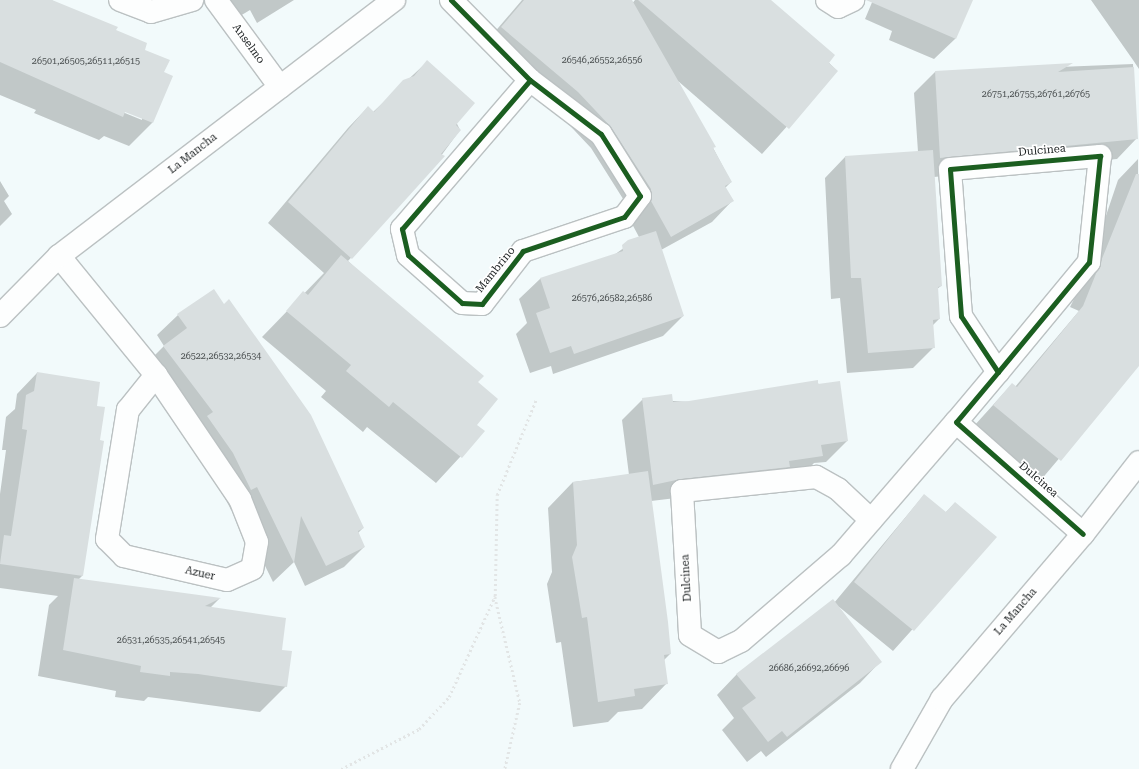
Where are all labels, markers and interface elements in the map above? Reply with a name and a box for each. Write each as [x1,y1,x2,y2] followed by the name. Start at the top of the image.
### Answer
[229,21,267,67] street label: Anselmo
[562,55,642,65] house number: 26546,26552,26556
[32,56,140,66] house number: 26501,26505,26511,26515
[982,89,1090,99] house number: 26751,26755,26761,26765
[166,131,220,177] street label: La Mancha
[1018,142,1066,160] street label: Dulcinea
[474,244,518,296] street label: Mambrino
[572,293,652,303] house number: 26576,26582,26586
[181,351,261,361] house number: 26522,26532,26534
[1016,459,1060,501] street label: Dulcinea
[679,554,695,602] street label: Dulcinea
[184,564,216,584] street label: Azuer
[992,586,1040,638] street label: La Mancha
[117,635,225,645] house number: 26531,26535,26541,26545
[769,663,849,673] house number: 26686,26692,26696

